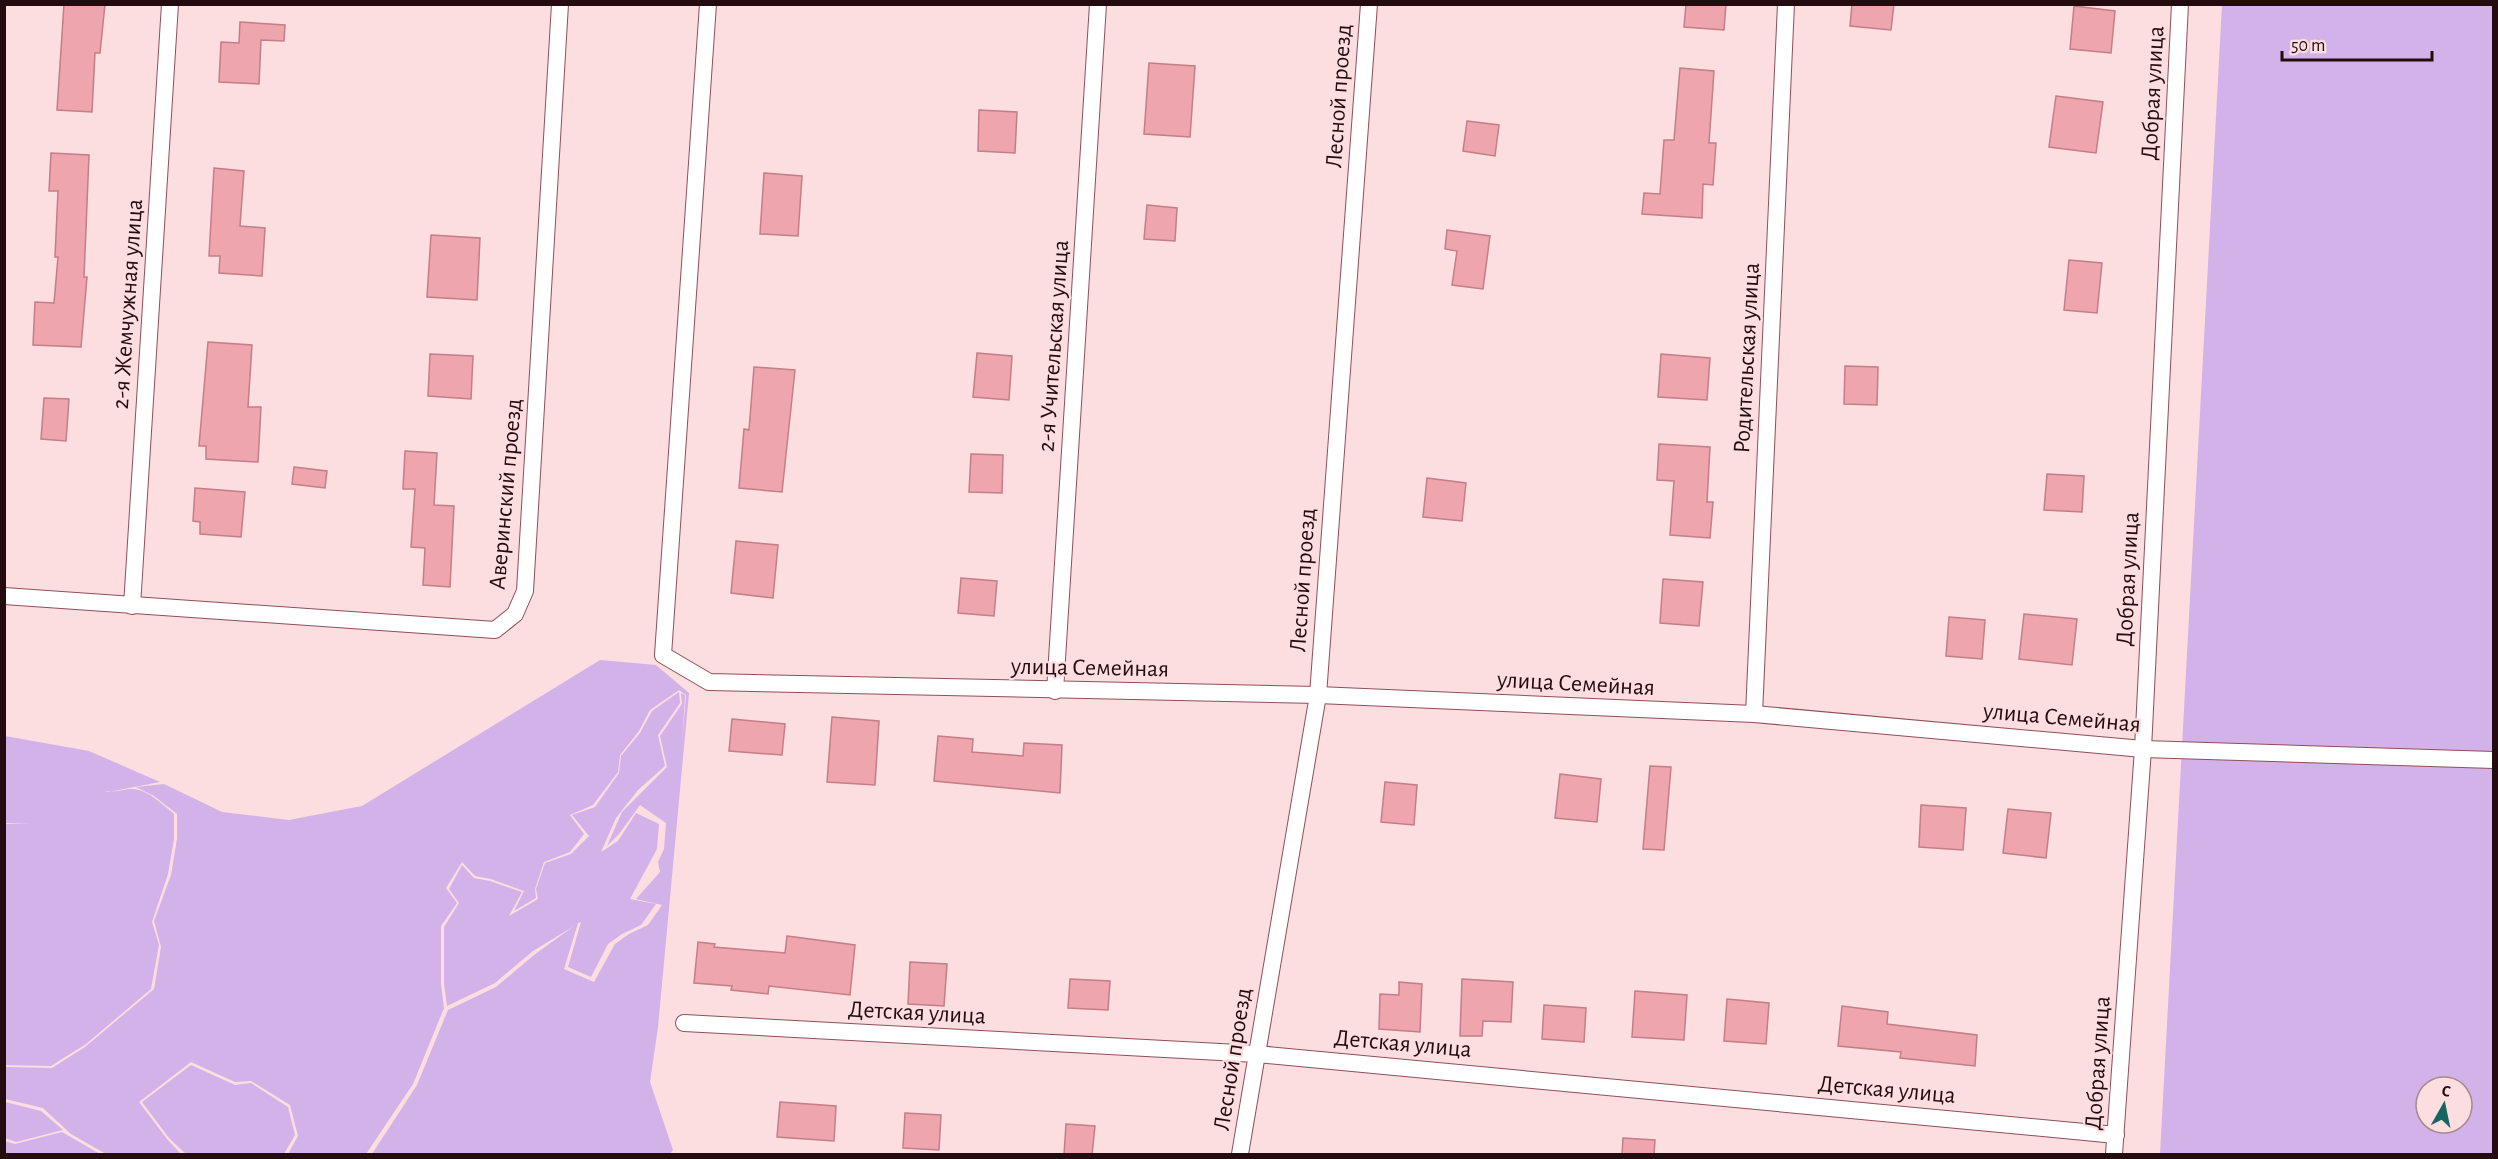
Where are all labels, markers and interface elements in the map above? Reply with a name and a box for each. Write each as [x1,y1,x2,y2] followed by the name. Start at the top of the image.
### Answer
[1322,23,1356,169] street label: Лесной проезд
[2282,24,2432,62] scale bar
[2137,25,2168,161] street label: Добрая улица
[2291,37,2325,55] text: 50 m
[109,198,147,410] street label: 2-я Жемчужная улица
[1035,239,1073,453] street label: 2-я Учительская улица
[1730,262,1764,454] street label: Родительская улица
[486,397,526,591] street label: Аверинский проезд
[1286,507,1320,653] street label: Лесной проезд
[2112,511,2143,647] street label: Добрая улица
[1010,655,1169,681] street label: улица Семейная
[1495,668,1656,700] street label: улица Семейная
[1981,699,2142,737] street label: улица Семейная
[1210,986,1256,1132] street label: Лесной проезд
[2081,995,2115,1131] street label: Добрая улица
[847,997,987,1029] street label: Детская улица
[1333,1026,1473,1062] street label: Детская улица
[1817,1072,1957,1108] street label: Детская улица
[2414,1075,2474,1135] north arrow
[2441,1083,2452,1100] text: С

